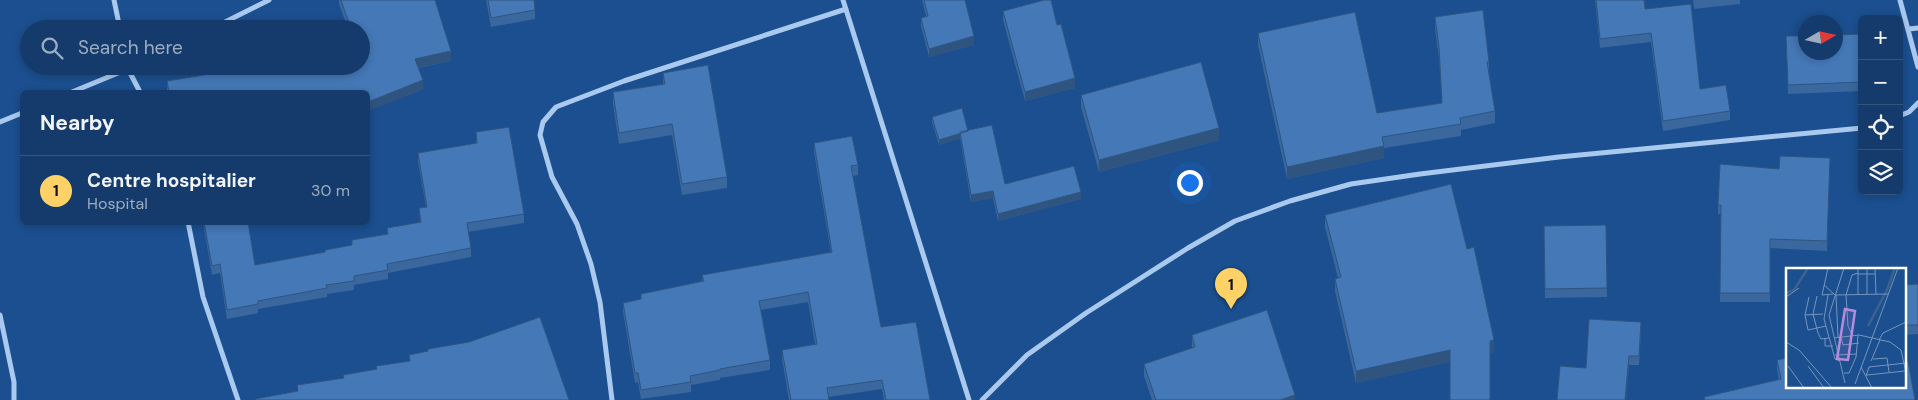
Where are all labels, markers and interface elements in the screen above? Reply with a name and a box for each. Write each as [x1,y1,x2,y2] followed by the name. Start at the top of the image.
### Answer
[1798,15,1843,60] north arrow
[1858,15,1903,195] map controls
[1858,15,1903,60] button: +
[20,20,370,75] search box
[38,34,66,62] icon: search
[78,35,183,60] text: Search here
[1858,60,1903,105] button: −
[1858,105,1903,150] button: locate
[40,109,114,137] text: Nearby
[1858,150,1903,195] button: layers
[87,168,256,193] text: Centre hospitalier
[1177,170,1203,196] your location
[53,180,59,201] text: 1
[311,180,350,201] text: 30 m
[87,193,148,214] text: Hospital
[1215,268,1247,309] pin: 1
[1786,268,1906,388] inset map

